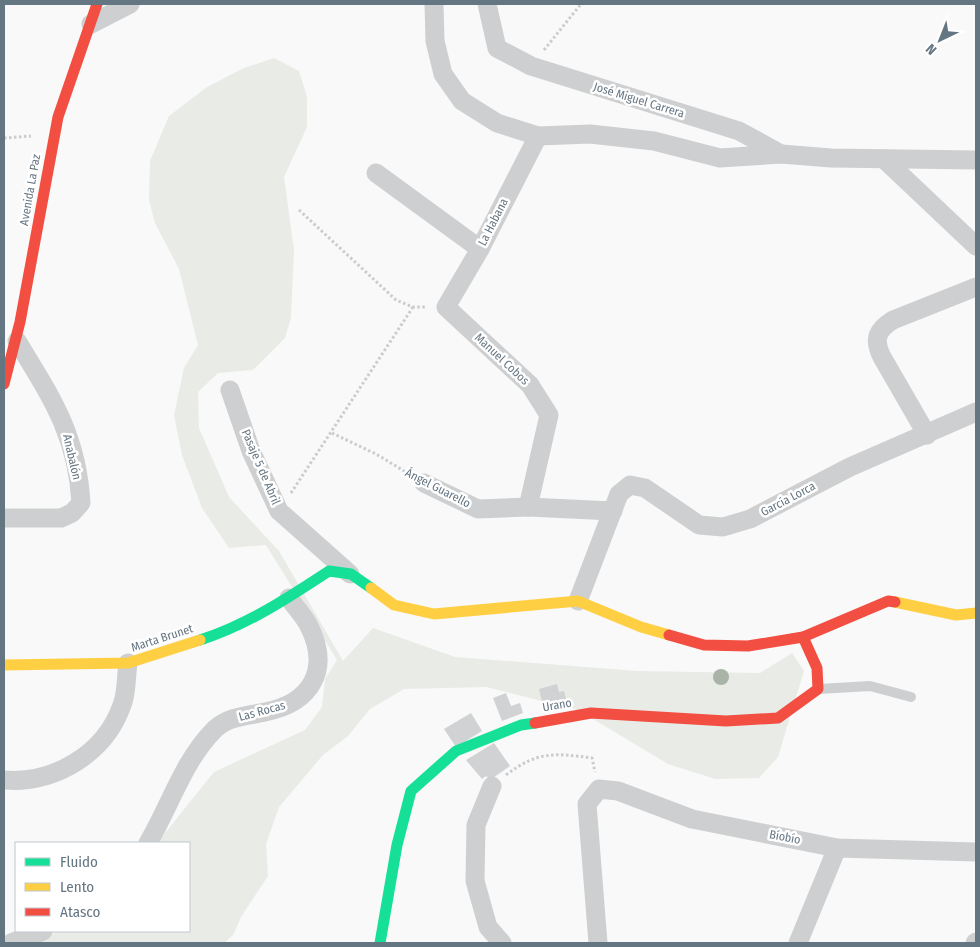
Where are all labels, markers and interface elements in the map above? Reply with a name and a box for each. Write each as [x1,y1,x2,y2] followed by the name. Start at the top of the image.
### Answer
[915,15,965,65] north arrow
[923,40,940,58] text: N
[592,80,686,121] street label: José Miguel Carrera
[17,153,43,227] street label: Avenida La Paz
[475,196,511,248] street label: La Habana
[472,330,532,388] street label: Manuel Cobos
[239,427,283,507] street label: Pasaje 5 de Abril
[60,433,84,481] street label: Anabalón
[403,465,473,510] street label: Ángel Guarello
[758,479,818,519] street label: García Lorca
[129,621,195,655] street label: Marta Brunet
[541,696,573,714] street label: Urano
[237,698,287,724] street label: Las Rocas
[768,827,802,847] street label: Bíobío
[15,842,190,932] legend
[60,853,98,871] text: Fluido
[60,878,94,896] text: Lento
[60,903,100,921] text: Atasco

